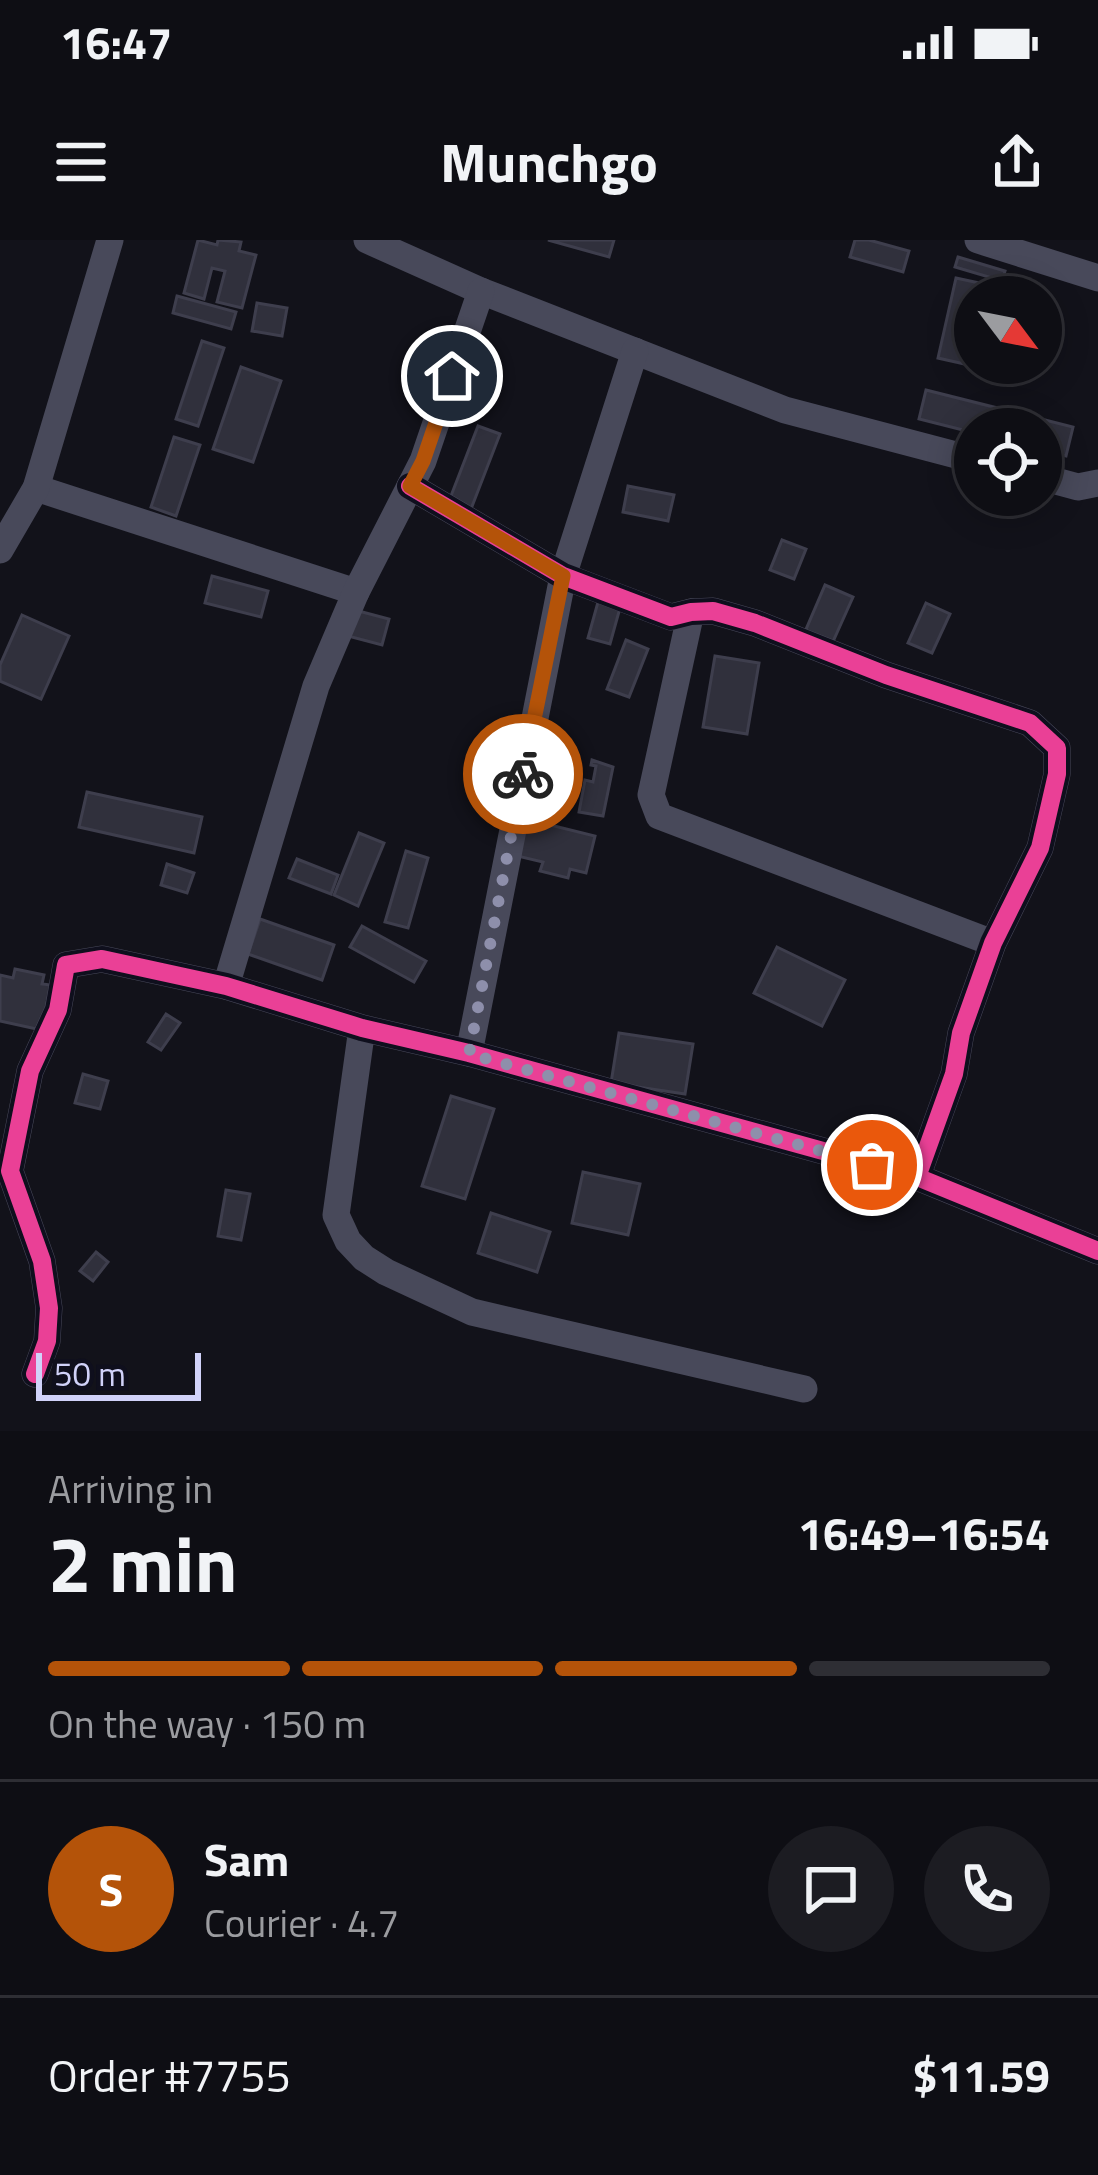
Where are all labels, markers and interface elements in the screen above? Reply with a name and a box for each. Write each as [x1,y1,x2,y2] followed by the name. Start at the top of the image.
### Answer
[60,8,172,76] text: 16:47
[440,121,658,203] text: Munchgo
[48,129,114,195] icon: menu
[984,129,1050,195] icon: share
[954,276,1062,384] north arrow
[954,276,1062,516] map controls
[401,325,503,427] pin
[419,343,485,409] icon: home
[954,408,1062,516] button: locate
[463,714,583,834] courier
[490,741,556,807] icon: bike
[821,1114,923,1216] pin
[839,1132,905,1198] icon: bag
[36,1347,201,1400] scale bar
[54,1349,126,1399] text: 50 m
[48,1459,213,1518] text: Arriving in
[798,1499,1050,1567] text: 16:49–16:54
[48,1504,238,1622] text: 2 min
[48,1694,366,1753] text: On the way · 150 m
[204,1825,289,1893] text: Sam
[768,1826,894,1952] button: chat
[924,1826,1050,1952] button: phone
[99,1855,123,1923] text: S
[204,1893,399,1952] text: Courier · 4.7
[48,2041,291,2109] text: Order #7755
[912,2041,1050,2109] text: $11.59

